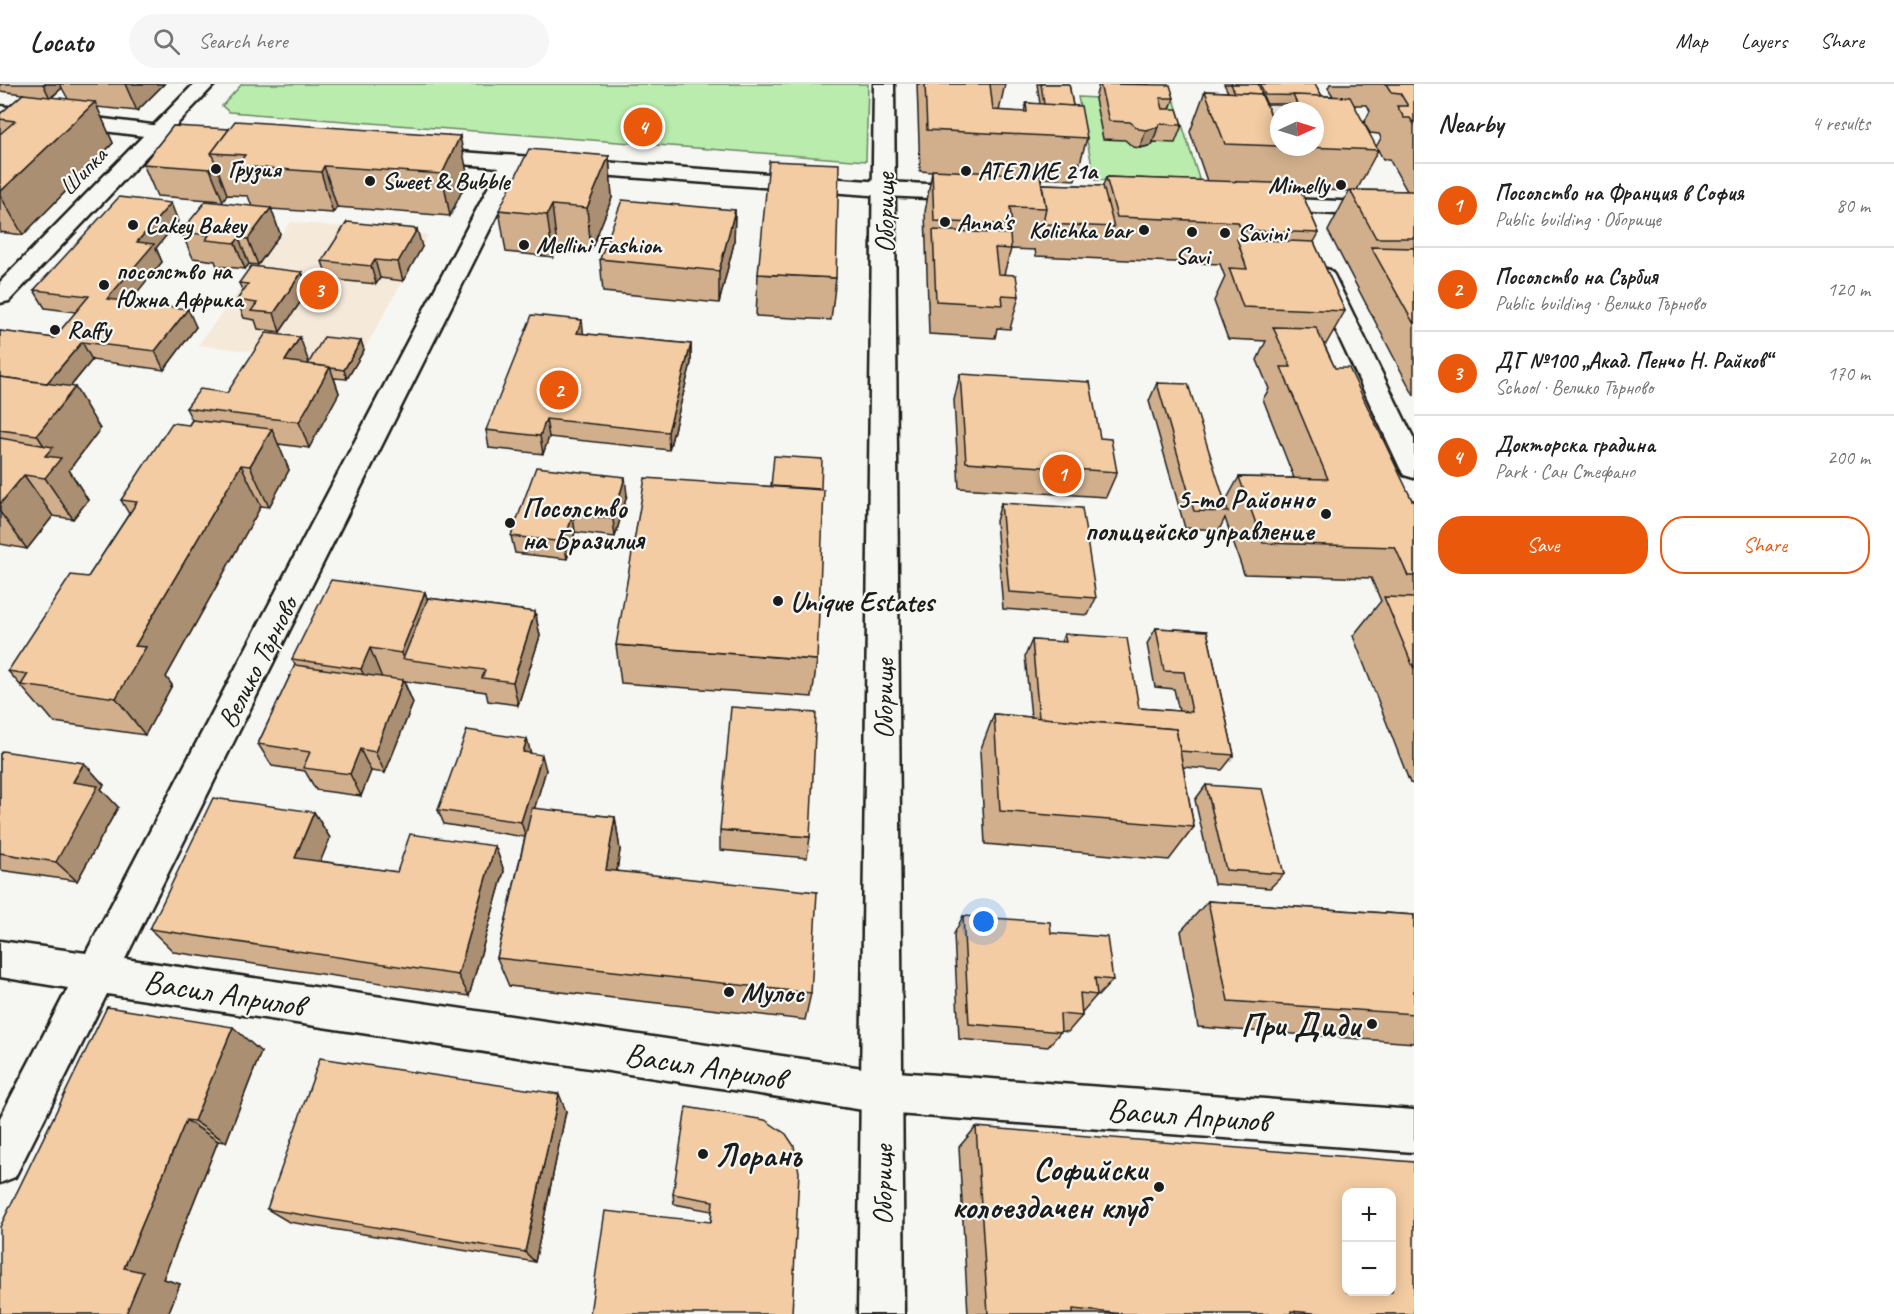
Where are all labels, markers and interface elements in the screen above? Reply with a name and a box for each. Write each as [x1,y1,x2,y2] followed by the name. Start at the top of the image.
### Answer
[129,14,549,68] search box
[30,24,93,59] text: Locato
[150,25,183,58] icon: search
[198,27,288,55] text: Search here
[1675,28,1708,54] text: Map
[1741,28,1787,54] text: Layers
[1820,28,1864,54] text: Share
[1270,102,1324,156] north arrow
[624,104,662,150] pin: 4
[1438,107,1503,140] text: Nearby
[1811,111,1870,136] text: 4 results
[53,139,114,202] street label: Шипка
[228,154,283,185] place label: Грузия
[978,156,1099,186] place label: АТЕЛИЕ 21а
[209,162,223,176] marker: Грузия
[959,164,973,178] marker: АТЕЛИЕ 21а
[382,166,511,196] place label: Sweet & Bubble
[1268,170,1332,200] place label: Mimelly
[867,171,902,253] street label: Оборище
[363,174,377,188] marker: Sweet & Bubble
[1334,178,1348,192] marker: Mimelly
[1495,179,1744,207] text: Посолство на Франция в София
[1453,193,1462,218] text: 1
[1836,193,1870,218] text: 80 m
[957,207,1016,237] place label: Anna's
[1495,207,1661,232] text: Public building · Оборище
[145,210,249,240] place label: Cakey Bakey
[938,215,952,229] marker: Anna's
[1029,215,1134,245] place label: Kolichka bar
[126,218,140,232] marker: Cakey Bakey
[1237,218,1291,248] place label: Savini
[1137,223,1151,237] marker: Kolichka bar
[1185,225,1199,239] marker: Savi
[1218,226,1232,240] marker: Savini
[536,230,664,260] place label: Mellini Fashion
[517,238,531,252] marker: Mellini Fashion
[1175,241,1213,271] place label: Savi
[116,256,245,314] place label: посолство на Южна Африка
[1495,263,1657,291] text: Посолство на Сърбия
[300,268,338,312] pin: 3
[1453,277,1462,302] text: 2
[1827,277,1870,302] text: 120 m
[97,278,111,292] marker: посолство на Южна Африка
[1495,291,1705,316] text: Public building · Велико Търново
[67,315,114,345] place label: Raffy
[48,323,62,337] marker: Raffy
[1495,347,1771,375] text: ДГ №100 „Акад. Пенчо Н. Райков“
[1453,361,1462,386] text: 3
[1827,361,1870,386] text: 170 m
[540,368,578,412] pin: 2
[1495,375,1653,400] text: School · Велико Търново
[1495,431,1655,459] text: Докторска градина
[1453,445,1462,470] text: 4
[1827,445,1870,470] text: 200 m
[1042,452,1082,496] pin: 1
[1495,459,1635,484] text: Park · Сан Стефано
[1085,481,1317,549] place label: 5-то Районно полицейско управление
[522,490,646,557] place label: Посолство на Бразилия
[1319,507,1333,521] marker: 5-то Районно полицейско управление
[503,516,517,530] marker: Посолство на Бразилия
[1438,516,1648,574] button: Save
[1660,516,1870,574] button: Share
[790,584,937,619] place label: Unique Estates
[209,588,307,734] street label: Велико Търново
[771,594,785,608] marker: Unique Estates
[866,657,901,739] street label: Оборище
[969,907,998,936] your location
[141,960,313,1027] street label: Васил Априлов
[741,975,805,1010] place label: Мулос
[722,985,736,999] marker: Мулос
[1241,1004,1363,1046] place label: При Диди
[1365,1017,1379,1031] marker: При Диди
[622,1033,794,1100] street label: Васил Априлов
[1106,1088,1276,1142] street label: Васил Априлов
[715,1134,803,1176] place label: Лоранъ
[865,1143,900,1225] street label: Оборище
[696,1147,710,1161] marker: Лоранъ
[951,1148,1154,1228] place label: Софийски колоездачен клуб
[1152,1180,1166,1194] marker: Софийски колоездачен клуб
[1342,1188,1396,1296] map controls
[1342,1188,1396,1242] button: +
[1342,1242,1396,1296] button: −

